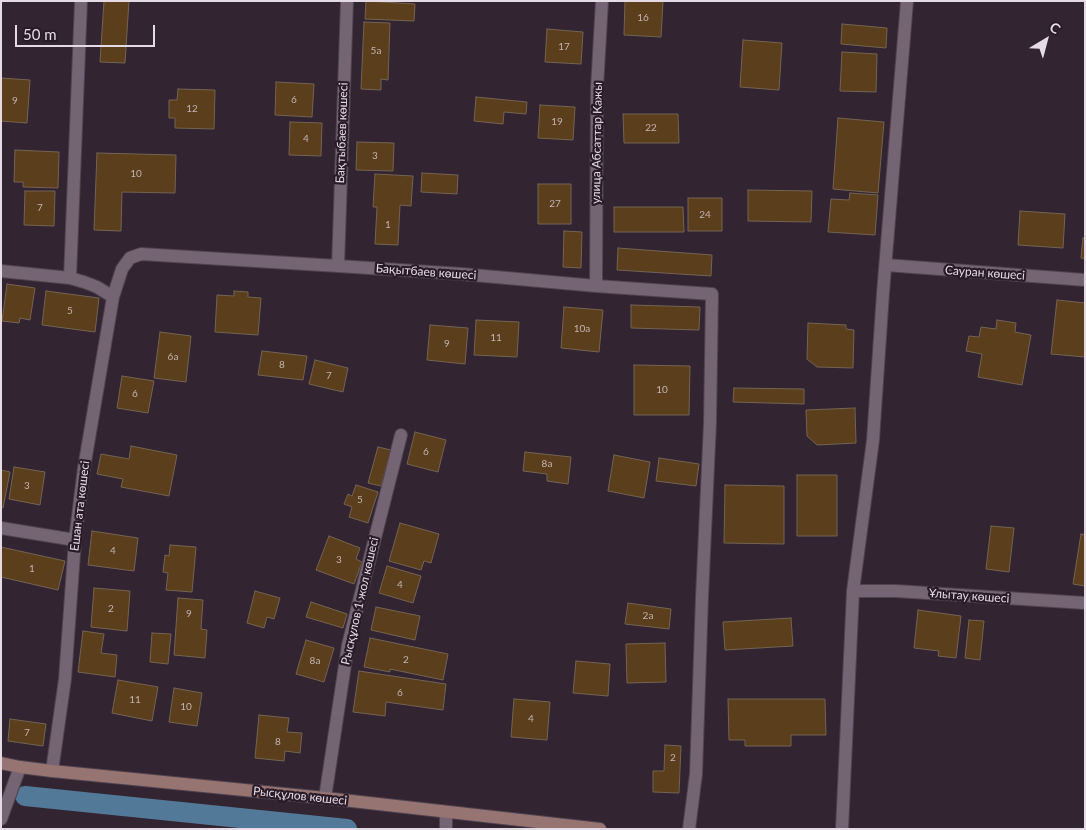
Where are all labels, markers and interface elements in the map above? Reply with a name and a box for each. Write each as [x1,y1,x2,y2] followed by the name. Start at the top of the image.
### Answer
[637,12,649,24] house number: 16
[18,15,158,47] scale bar
[1021,15,1071,65] north arrow
[1047,18,1064,37] text: С
[23,25,57,43] text: 50 m
[558,41,570,53] house number: 17
[371,45,381,57] house number: 5а
[333,82,351,184] street label: Бақтыбаев көшесі
[589,82,605,204] street label: улица Абсаттар Кажы
[291,94,297,106] house number: 6
[12,95,18,107] house number: 9
[186,103,198,115] house number: 12
[551,116,563,128] house number: 19
[645,122,657,134] house number: 22
[303,133,309,145] house number: 4
[372,150,378,162] house number: 3
[130,168,142,180] house number: 10
[549,198,561,210] house number: 27
[37,202,43,214] house number: 7
[699,209,711,221] house number: 24
[385,219,391,231] house number: 1
[375,261,477,283] street label: Бақытбаев көшесі
[945,263,1025,283] street label: Сауран көшесі
[67,305,73,317] house number: 5
[574,323,590,335] house number: 10а
[490,332,502,344] house number: 11
[444,338,450,350] house number: 9
[168,351,178,363] house number: 6а
[279,359,285,371] house number: 8
[326,370,332,382] house number: 7
[656,384,668,396] house number: 10
[132,388,138,400] house number: 6
[423,446,429,458] house number: 6
[542,458,552,470] house number: 8а
[67,460,93,552] street label: Ешан ата көшесі
[24,480,30,492] house number: 3
[357,494,363,506] house number: 5
[338,536,382,666] street label: Рысқұлов 1 жол көшесі
[110,545,116,557] house number: 4
[336,554,342,566] house number: 3
[29,563,35,575] house number: 1
[397,579,403,591] house number: 4
[928,586,1010,606] street label: Ұлытау көшесі
[108,603,114,615] house number: 2
[186,608,192,620] house number: 9
[643,610,653,622] house number: 2а
[403,654,409,666] house number: 2
[310,655,320,667] house number: 8а
[397,687,403,699] house number: 6
[129,694,141,706] house number: 11
[180,701,192,713] house number: 10
[528,713,534,725] house number: 4
[24,727,30,739] house number: 7
[275,736,281,748] house number: 8
[670,752,676,764] house number: 2
[252,784,348,808] street label: Рысқұлов көшесі

